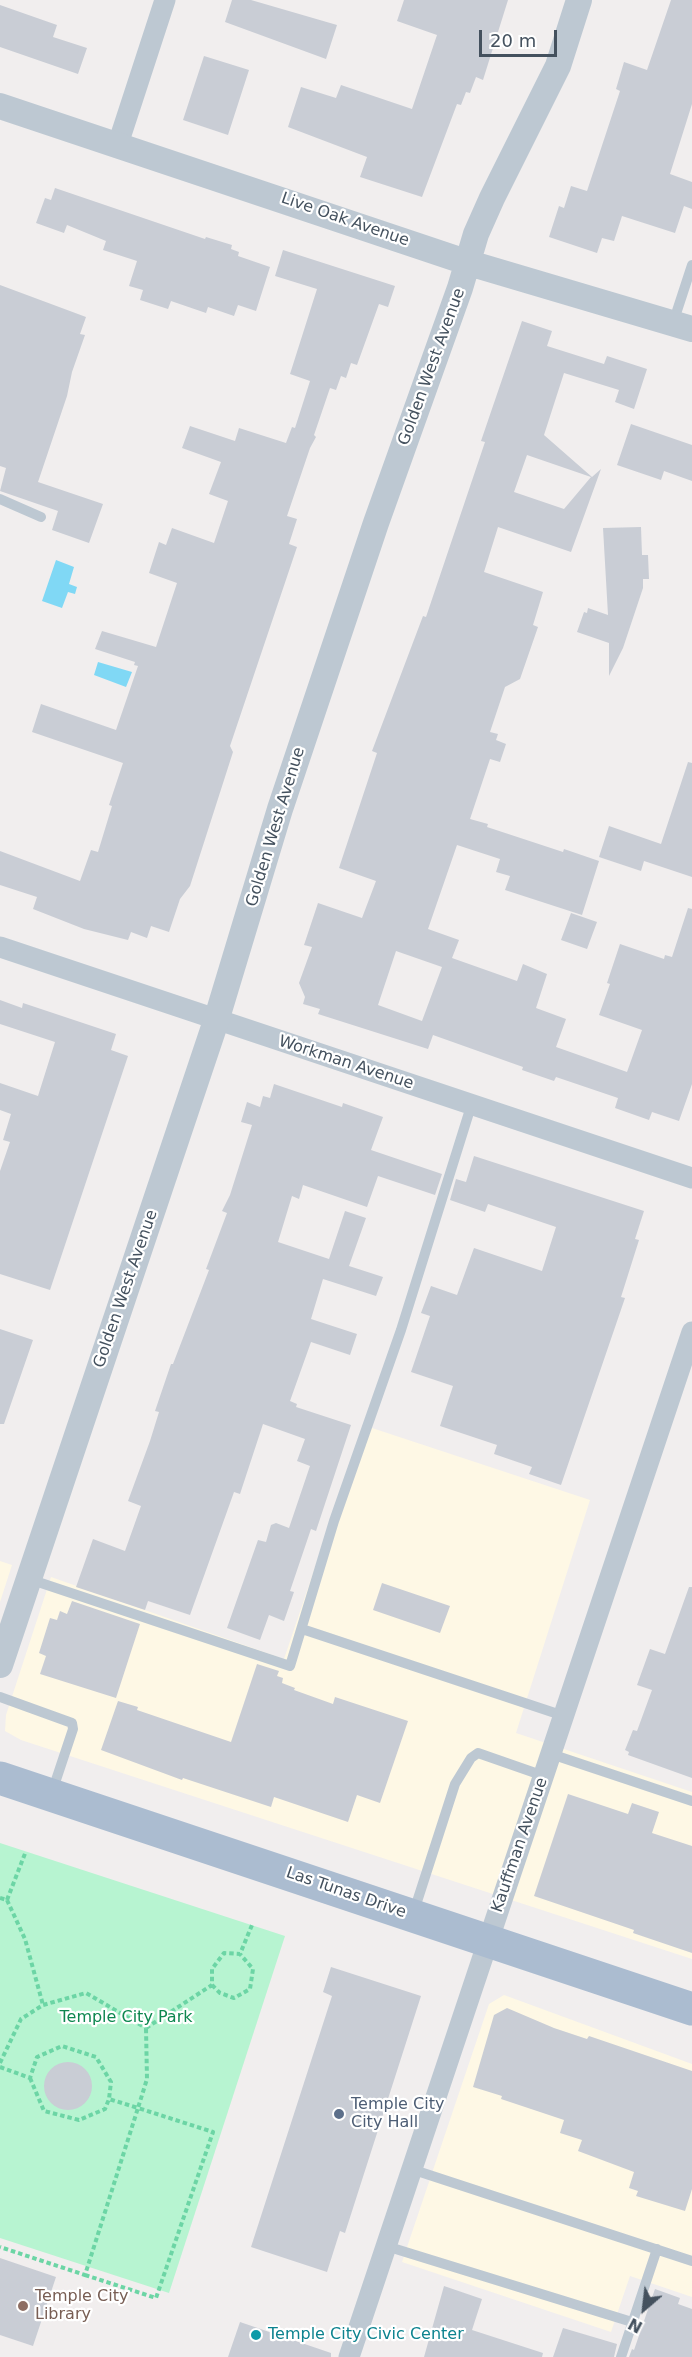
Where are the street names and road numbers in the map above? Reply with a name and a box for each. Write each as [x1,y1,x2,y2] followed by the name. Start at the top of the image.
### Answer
[279,189,411,251] street label: Live Oak Avenue
[395,286,469,448] street label: Golden West Avenue
[243,745,309,909] street label: Golden West Avenue
[276,1032,416,1094] street label: Workman Avenue
[90,1208,162,1370] street label: Golden West Avenue
[488,1775,552,1915] street label: Kauffman Avenue
[283,1863,409,1923] street label: Las Tunas Drive

